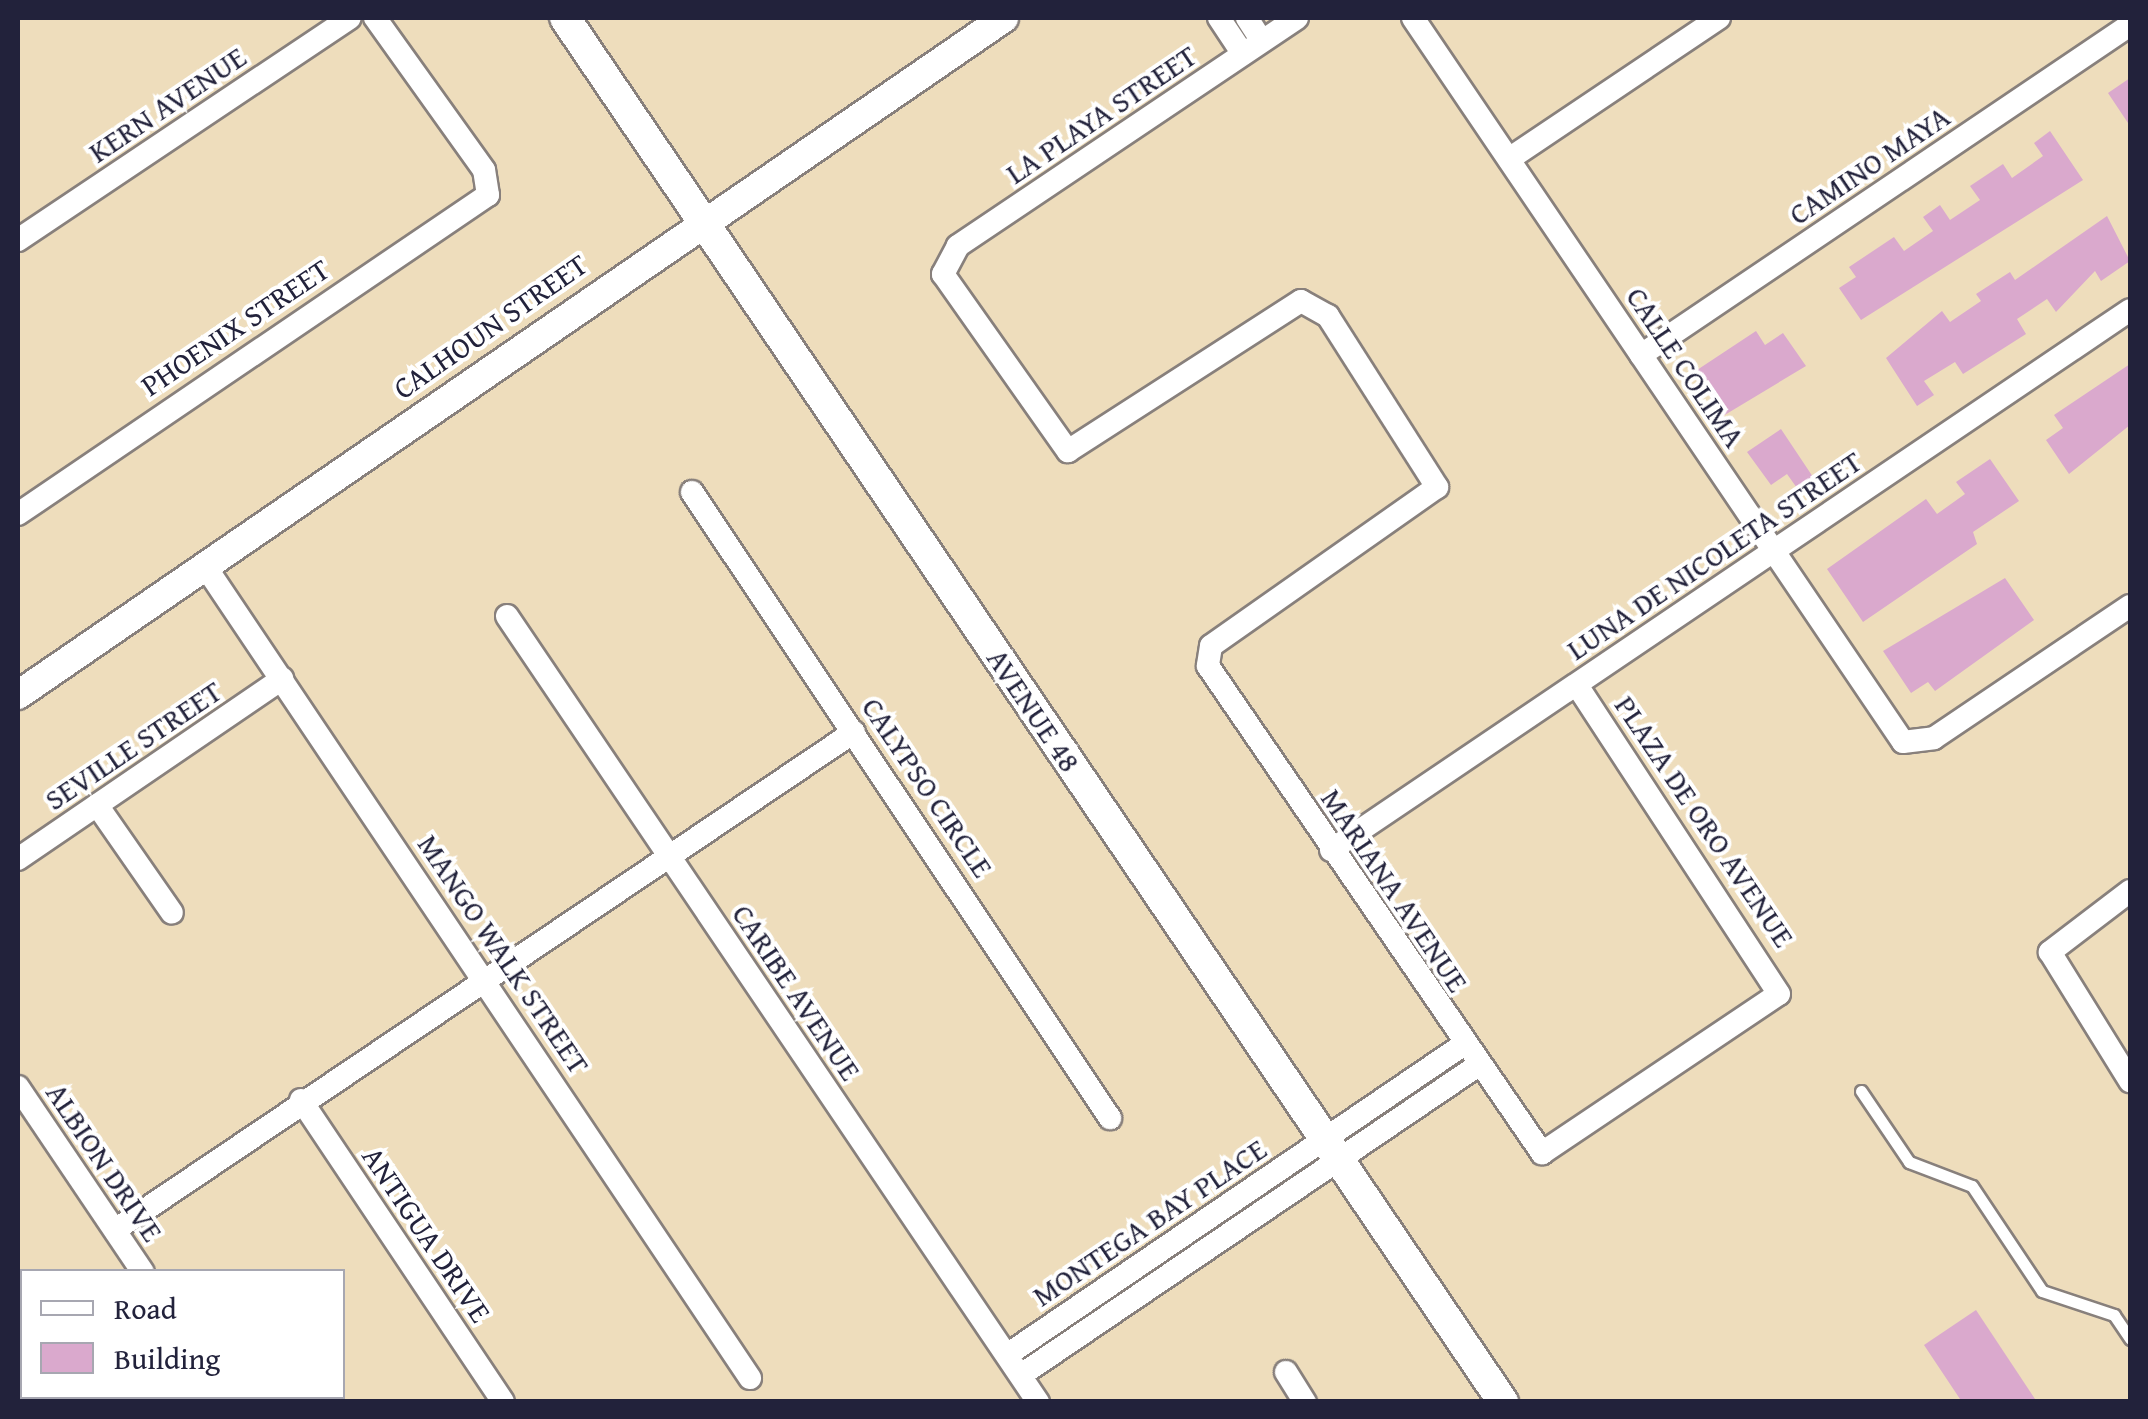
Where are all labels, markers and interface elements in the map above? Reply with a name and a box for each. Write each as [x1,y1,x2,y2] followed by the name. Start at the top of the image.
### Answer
[999,37,1203,191] street label: LA PLAYA STREET
[82,38,252,170] street label: KERN AVENUE
[1782,98,1956,232] street label: CAMINO MAYA
[386,246,594,406] street label: CALHOUN STREET
[134,251,336,403] street label: PHOENIX STREET
[1619,280,1753,454] street label: CALLE COLIMA
[1560,443,1868,667] street label: LUNA DE NICOLETA STREET
[980,642,1088,778] street label: AVENUE 48
[38,673,228,817] street label: SEVILLE STREET
[1608,689,1802,953] street label: PLAZA DE ORO AVENUE
[855,690,1001,884] street label: CALYPSO CIRCLE
[1314,782,1476,998] street label: MARIANA AVENUE
[410,827,598,1081] street label: MANGO WALK STREET
[725,897,869,1087] street label: CARIBE AVENUE
[39,1076,171,1248] street label: ALBION DRIVE
[1025,1130,1273,1314] street label: MONTEGA BAY PLACE
[355,1139,499,1329] street label: ANTIGUA DRIVE
[20,1269,345,1399] legend
[114,1286,177,1330] text: Road
[114,1336,220,1380] text: Building

